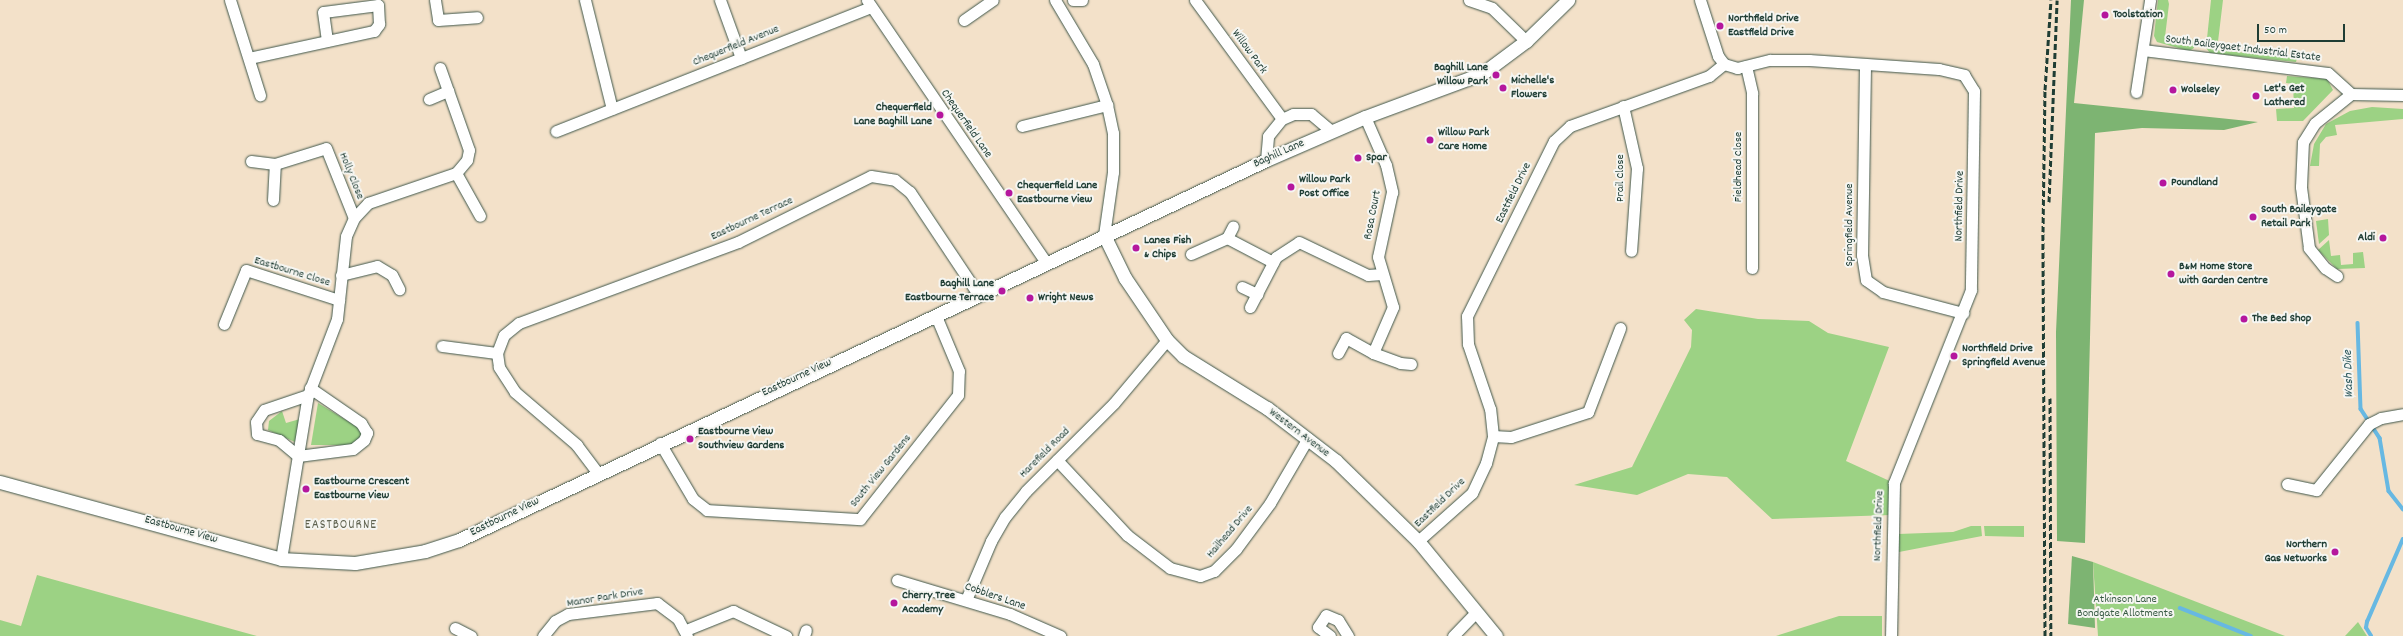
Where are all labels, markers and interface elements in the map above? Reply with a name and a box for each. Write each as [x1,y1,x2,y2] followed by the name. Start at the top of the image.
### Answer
[2113,8,2163,22] place label: Toolstation
[2100,10,2110,20] marker: Toolstation
[1728,12,1799,40] place label: Northfield Drive Eastfield Drive
[2259,16,2347,42] scale bar
[1715,21,1725,31] marker: Northfield Drive Eastfield Drive
[691,22,781,70] street label: Chequerfield Avenue
[2264,22,2287,39] text: 50 m
[1228,27,1270,77] street label: Willow Park
[2165,32,2321,66] street label: South Baileygaet Industrial Estate
[1434,61,1488,89] place label: Baghill Lane Willow Park
[1491,70,1501,80] marker: Baghill Lane Willow Park
[1511,74,1554,102] place label: Michelle's Flowers
[2264,82,2305,110] place label: Let's Get Lathered
[1498,83,1508,93] marker: Michelle's Flowers
[2181,83,2219,97] place label: Wolseley
[2168,85,2178,95] marker: Wolseley
[937,87,995,161] street label: Chequerfield Lane
[2251,91,2261,101] marker: Let's Get Lathered
[854,101,932,129] place label: Chequerfield Lane Baghill Lane
[935,110,945,120] marker: Chequerfield Lane Baghill Lane
[1438,126,1489,154] place label: Willow Park Care Home
[1732,132,1746,202] street label: Fieldhead Close
[1425,135,1435,145] marker: Willow Park Care Home
[1251,136,1307,172] street label: Baghill Lane
[335,150,367,202] street label: Holly Close
[1366,151,1387,165] place label: Spar
[1353,153,1363,163] marker: Spar
[1614,154,1628,202] street label: Prail Close
[1493,160,1535,226] street label: Eastfield Drive
[1952,170,1968,242] street label: Northfield Drive
[1299,173,1350,201] place label: Willow Park Post Office
[2171,176,2218,190] place label: Poundland
[2158,178,2168,188] marker: Poundland
[1017,179,1097,207] place label: Chequerfield Lane Eastbourne View
[1286,182,1296,192] marker: Willow Park Post Office
[1843,183,1857,267] street label: Springfield Avenue
[1004,188,1014,198] marker: Chequerfield Lane Eastbourne View
[1361,189,1385,241] street label: Rosa Court
[709,194,795,244] street label: Eastbourne Terrace
[2261,203,2337,231] place label: South Baileygate Retail Park
[2248,212,2258,222] marker: South Baileygate Retail Park
[2358,231,2375,245] place label: Aldi
[2378,233,2388,243] marker: Aldi
[1144,234,1191,262] place label: Lanes Fish & Chips
[1131,243,1141,253] marker: Lanes Fish & Chips
[252,254,332,290] street label: Eastbourne Close
[2179,260,2268,288] place label: B&M Home Store with Garden Centre
[2166,269,2176,279] marker: B&M Home Store with Garden Centre
[905,277,994,305] place label: Baghill Lane Eastbourne Terrace
[997,286,1007,296] marker: Baghill Lane Eastbourne Terrace
[1038,291,1093,305] place label: Wright News
[1025,293,1035,303] marker: Wright News
[2252,312,2311,326] place label: The Bed Shop
[2239,314,2249,324] marker: The Bed Shop
[1962,342,2045,370] place label: Northfield Drive Springfield Avenue
[2341,350,2359,398] water label: Wash Dike
[1949,351,1959,361] marker: Northfield Drive Springfield Avenue
[760,356,834,400] street label: Eastbourne View
[1266,405,1332,461] street label: Western Avenue
[698,425,784,453] place label: Eastbourne View Southview Gardens
[1017,425,1073,481] street label: Harefield Road
[847,432,915,510] street label: South View Gardens
[685,434,695,444] marker: Eastbourne View Southview Gardens
[314,475,409,503] place label: Eastbourne Crescent Eastbourne View
[1411,475,1469,531] street label: Eastfield Drive
[301,484,311,494] marker: Eastbourne Crescent Eastbourne View
[1871,490,1887,562] street label: Northfield Drive
[468,494,542,540] street label: Eastbourne View
[1204,503,1256,561] street label: Hailhead Drive
[143,513,219,547] street label: Eastbourne View
[305,518,377,534] district label: EASTBOURNE
[2264,538,2327,566] place label: Northern Gas Networks
[2330,547,2340,557] marker: Northern Gas Networks
[963,580,1027,614] street label: Cobblers Lane
[566,585,644,611] street label: Manor Park Drive
[902,589,955,617] place label: Cherry Tree Academy
[2077,593,2173,621] park label: Atkinson Lane Bondgate Allotments
[889,598,899,608] marker: Cherry Tree Academy

